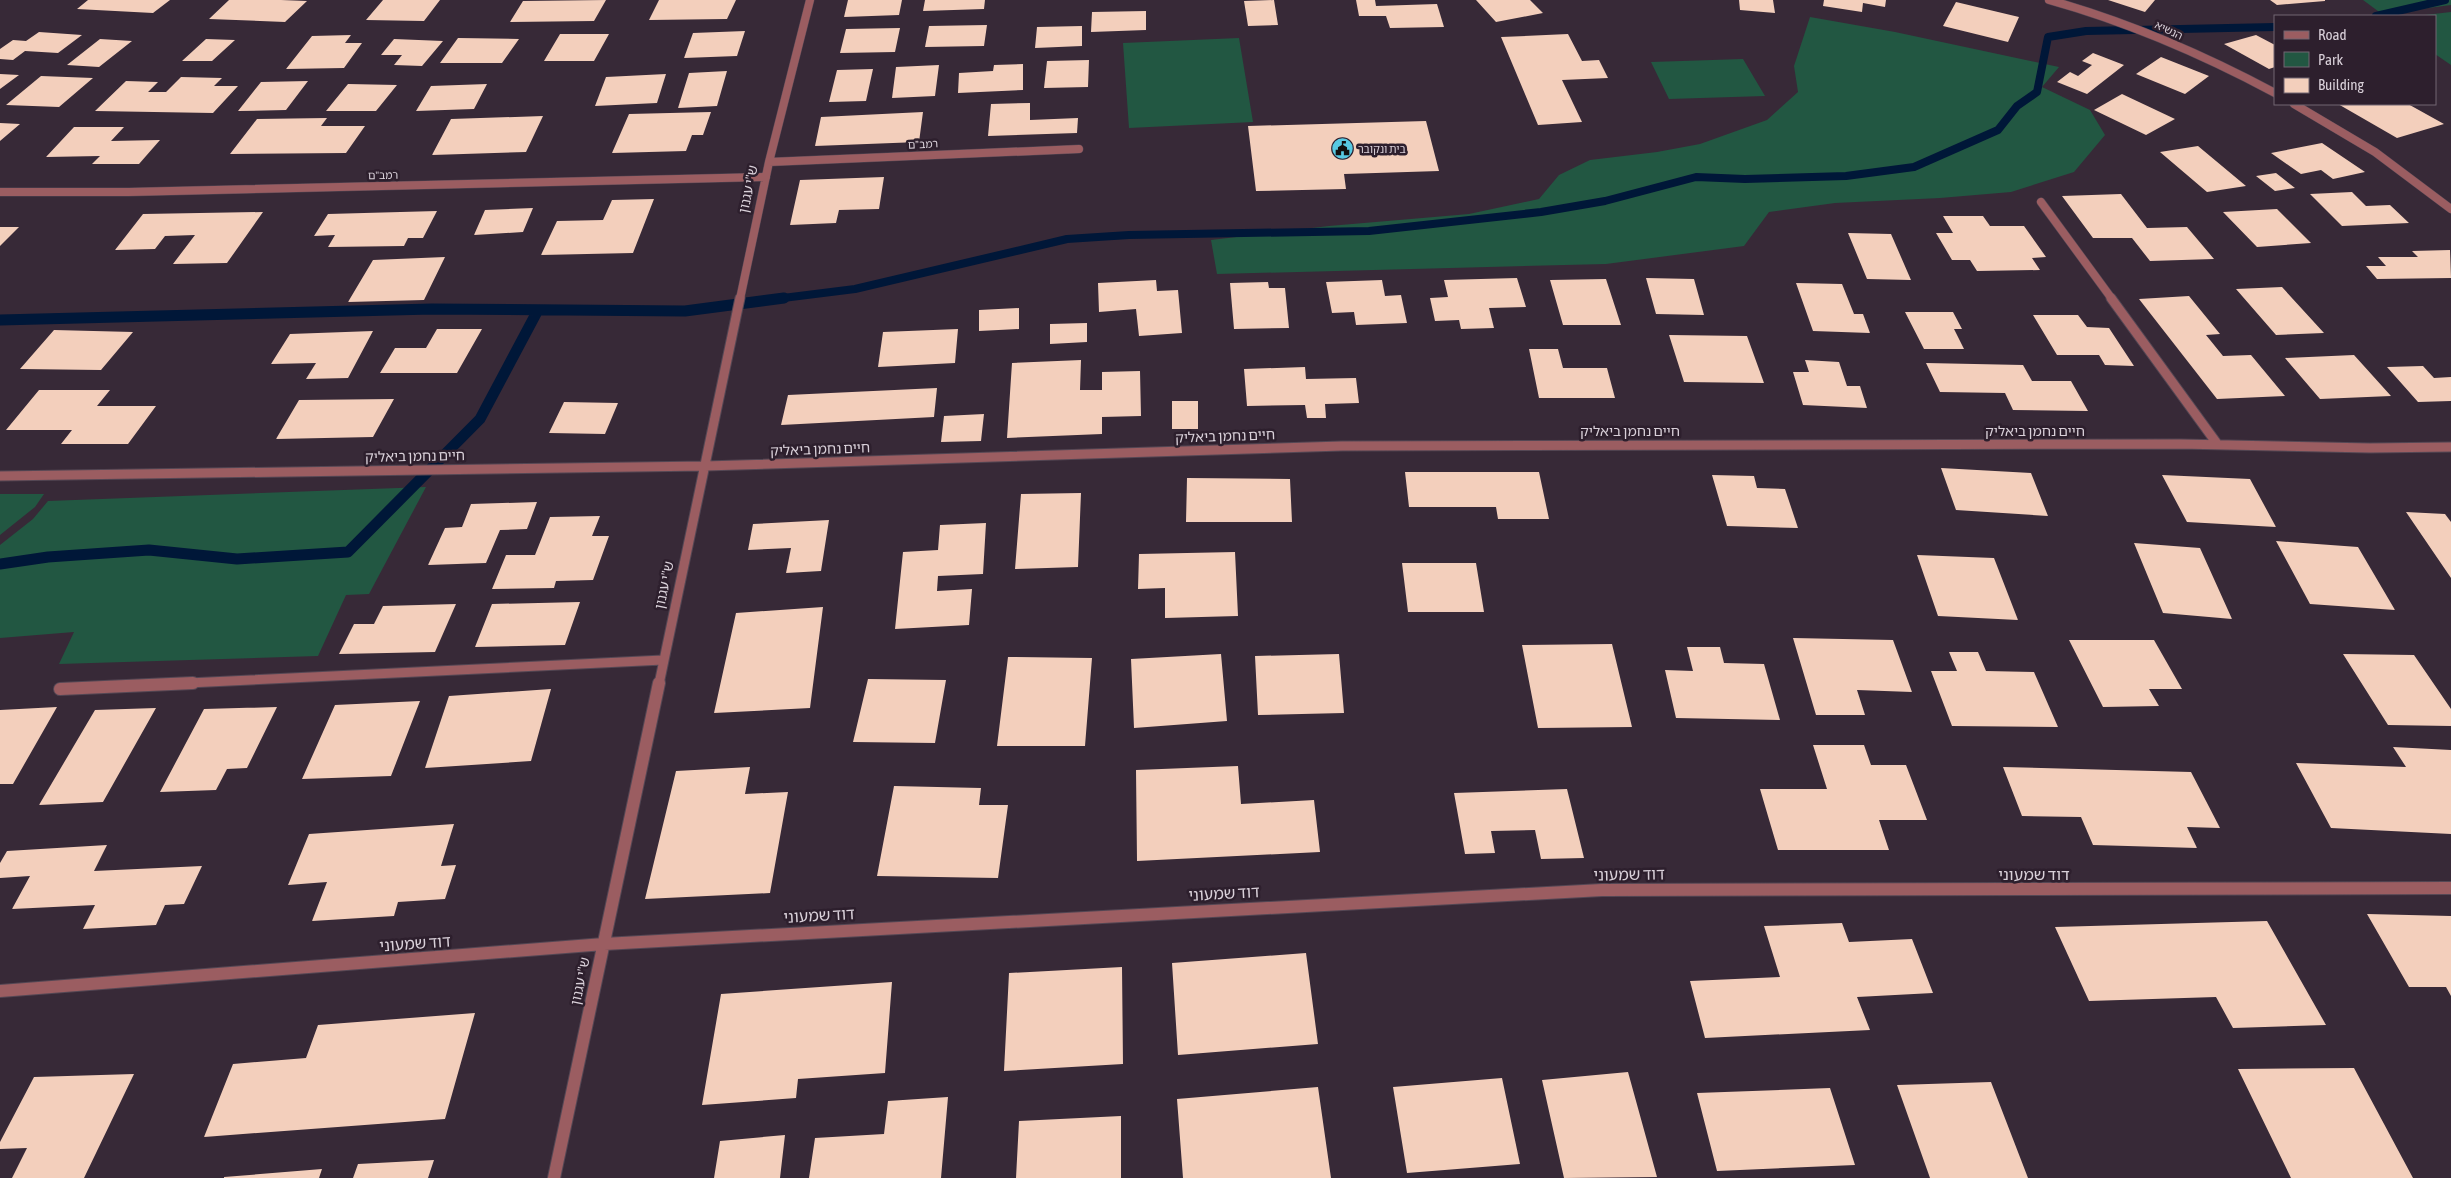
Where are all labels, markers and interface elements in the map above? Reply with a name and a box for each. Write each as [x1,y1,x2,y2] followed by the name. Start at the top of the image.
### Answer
[2274,15,2436,105] legend
[2153,18,2185,42] street label: הנשיא
[2318,26,2347,43] text: Road
[2318,51,2343,68] text: Park
[2318,76,2364,93] text: Building
[908,137,938,151] street label: רמב"ם
[1330,137,1354,161] public building icon: בית ונקובר
[1358,143,1406,155] place label: בית ונקובר
[735,164,761,214] street label: ש"י עגנון
[368,169,398,181] street label: רמב"ם
[1580,423,1680,439] street label: חיים נחמן ביאליק
[1985,423,2085,439] street label: חיים נחמן ביאליק
[1175,426,1275,446] street label: חיים נחמן ביאליק
[770,439,870,459] street label: חיים נחמן ביאליק
[365,447,465,465] street label: חיים נחמן ביאליק
[651,560,677,610] street label: ש"י עגנון
[1593,864,1665,884] street label: דוד שמעוני
[1998,865,2070,883] street label: דוד שמעוני
[1188,882,1260,904] street label: דוד שמעוני
[783,904,855,926] street label: דוד שמעוני
[379,932,452,954] street label: דוד שמעוני
[567,956,593,1006] street label: ש"י עגנון

